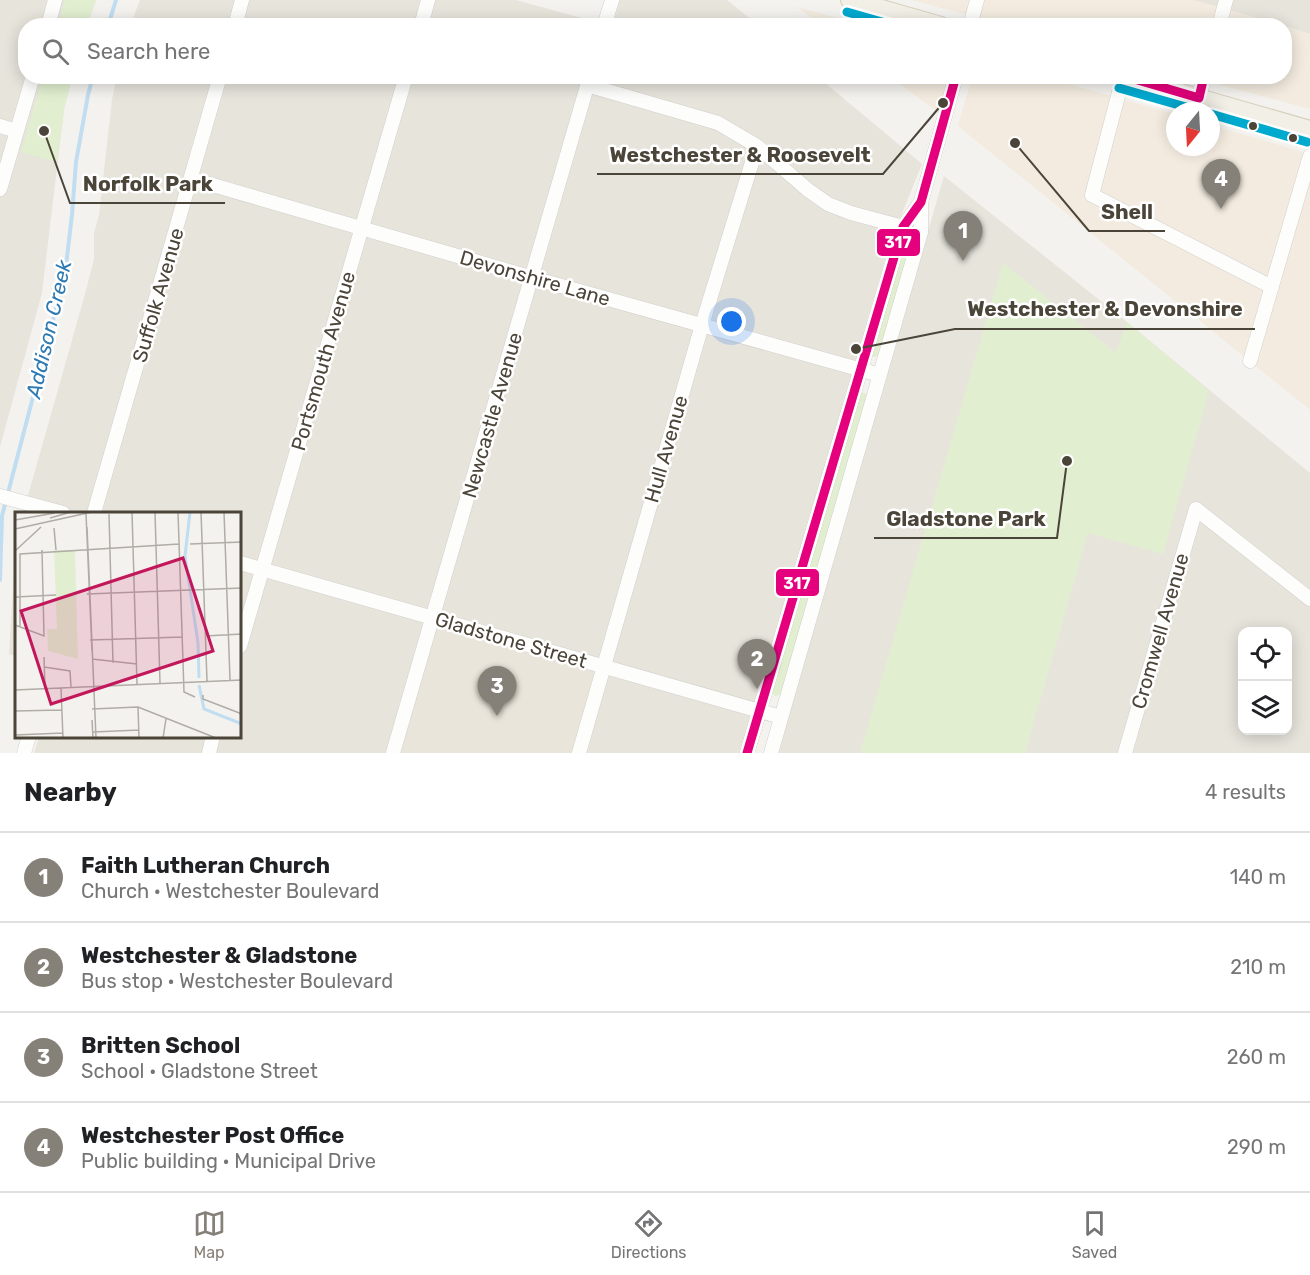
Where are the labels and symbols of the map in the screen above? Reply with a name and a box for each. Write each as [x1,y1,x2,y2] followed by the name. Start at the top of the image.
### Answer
[1166,102,1220,156] north arrow
[1247,120,1259,132] unlabelled marker
[1287,132,1299,144] unlabelled marker
[597,135,883,174] callout: Westchester & Roosevelt
[610,142,871,167] text: Westchester & Roosevelt
[1202,160,1240,209] pin: 4
[70,164,225,203] callout: Norfolk Park
[83,171,214,196] text: Norfolk Park
[1089,192,1165,231] callout: Shell
[1101,199,1153,224] text: Shell
[944,212,982,261] pin: 1
[127,225,189,365] street label: Suffolk Avenue
[876,228,921,257] line badge: 317
[884,233,912,252] text: 317
[457,245,613,311] street label: Devonshire Lane
[20,256,77,401] water label: Addison Creek
[286,269,360,453] street label: Portsmouth Avenue
[955,290,1255,329] callout: Westchester & Devonshire
[967,296,1243,321] text: Westchester & Devonshire
[717,307,746,336] your location
[457,329,527,501] street label: Newcastle Avenue
[639,393,693,505] street label: Hull Avenue
[874,499,1057,538] callout: Gladstone Park
[886,506,1046,531] text: Gladstone Park
[15,512,242,738] inset map
[1126,550,1194,712] street label: Cromwell Avenue
[775,568,820,597] line badge: 317
[783,574,811,593] text: 317
[432,607,590,673] street label: Gladstone Street
[738,640,777,689] pin: 2
[478,666,516,716] pin: 3

